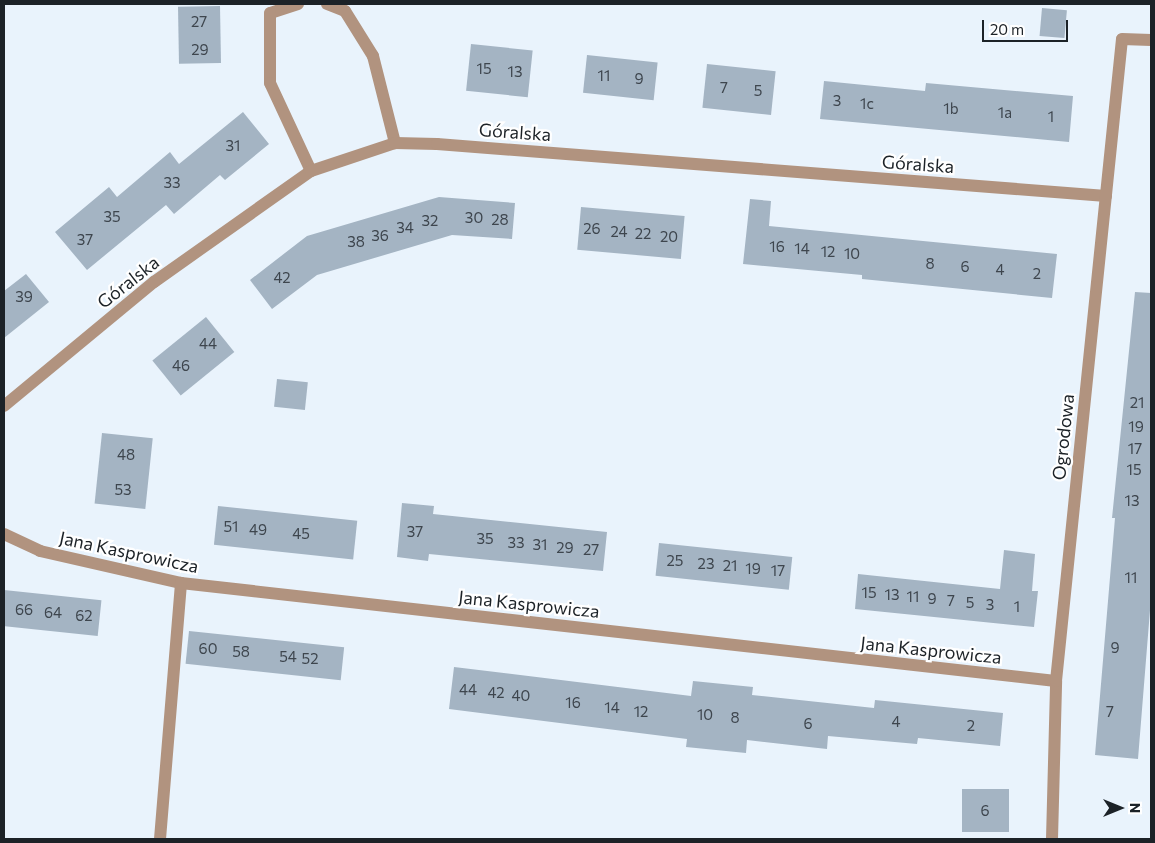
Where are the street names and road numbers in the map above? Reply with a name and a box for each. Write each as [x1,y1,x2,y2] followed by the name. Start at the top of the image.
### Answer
[478,119,552,145] street label: Góralska
[881,151,955,177] street label: Góralska
[93,251,163,313] street label: Góralska
[1048,393,1078,481] street label: Ogrodowa
[57,527,201,577] street label: Jana Kasprowicza
[457,586,601,622] street label: Jana Kasprowicza
[859,632,1003,668] street label: Jana Kasprowicza

